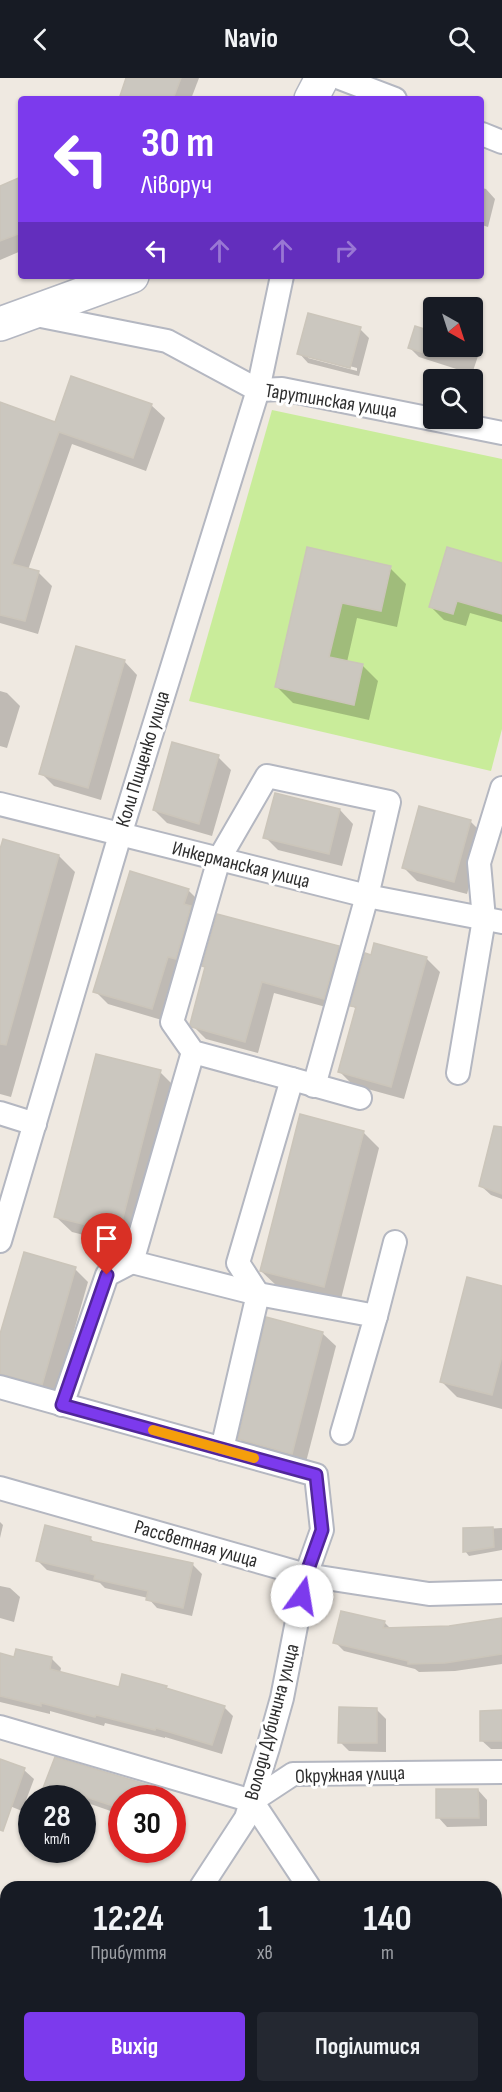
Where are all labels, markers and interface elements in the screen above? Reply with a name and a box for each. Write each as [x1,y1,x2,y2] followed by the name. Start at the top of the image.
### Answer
[24,23,57,56] icon: back
[224,23,278,55] text: Navio
[445,23,478,56] icon: search
[141,118,214,169] text: 30 m
[42,120,120,198] icon: left
[141,169,212,201] text: Ліворуч
[140,234,173,267] icon: left
[203,234,236,267] icon: ahead
[266,234,299,267] icon: ahead
[329,234,362,267] icon: right
[423,297,483,357] north arrow
[423,297,483,429] map controls
[423,369,483,429] button: search
[263,379,399,423] street label: Тарутинская улица
[111,688,175,830] street label: Коли Пищенко улица
[170,836,312,894] street label: Инкерманская улица
[81,1213,132,1275] pin
[90,1222,123,1255] icon: arrive
[132,1515,260,1573] street label: Рассветная улица
[270,1564,334,1628] position arrow
[240,1641,304,1803] street label: Володи Дубинина улица
[295,1761,405,1789] street label: Окружная улица
[108,1785,186,1863] speed limit sign: 30
[43,1799,71,1835] text: 28
[44,1830,70,1849] text: km/h
[93,1898,164,1941] text: 12:24
[258,1898,272,1941] text: 1
[363,1898,412,1941] text: 140
[90,1941,167,1965] text: Прибуття
[257,1941,273,1965] text: хв
[381,1941,394,1965] text: m
[24,2012,245,2081] button: Вихід
[257,2012,478,2081] button: Поділитися

